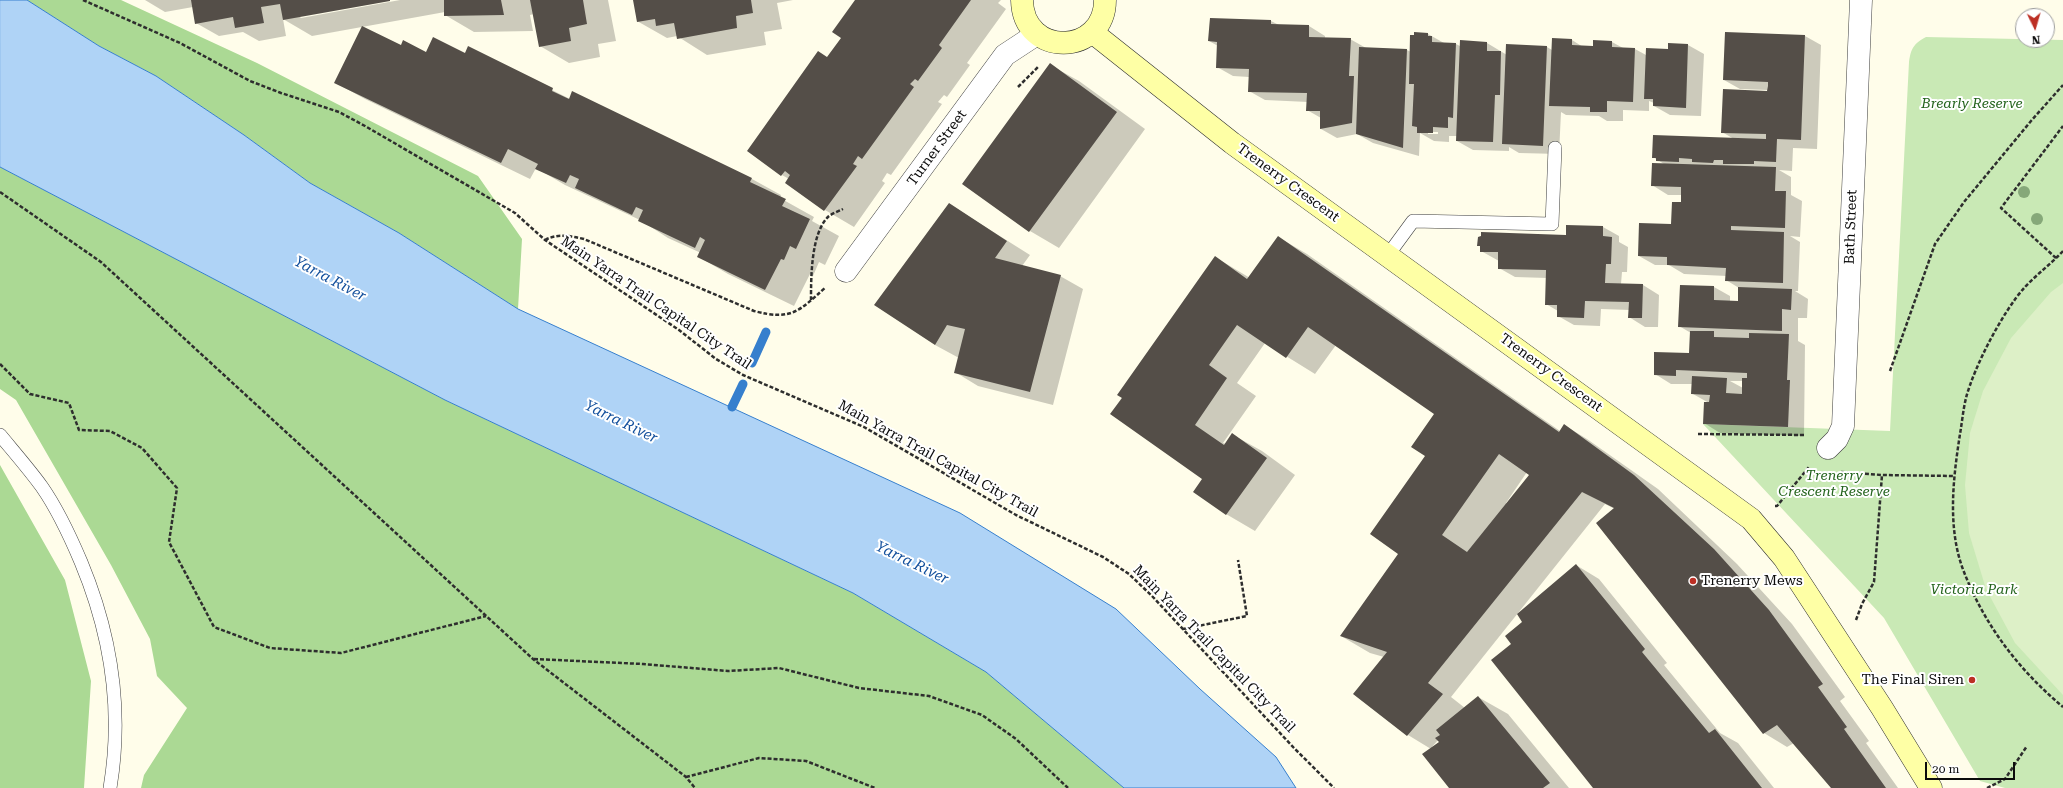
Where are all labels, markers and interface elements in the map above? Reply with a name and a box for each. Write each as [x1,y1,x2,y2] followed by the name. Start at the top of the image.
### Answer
[2015,8,2055,48] north arrow
[2031,33,2041,46] text: N
[1921,96,2023,112] park label: Brearly Reserve
[904,107,970,189] street label: Turner Street
[1233,140,1343,226] street label: Trenerry Crescent
[1841,189,1861,265] street label: Bath Street
[558,233,754,373] street label: Main Yarra Trail Capital City Trail
[291,252,369,306] water label: Yarra River
[1496,330,1606,416] street label: Trenerry Crescent
[581,397,661,447] water label: Yarra River
[835,397,1041,521] street label: Main Yarra Trail Capital City Trail
[1778,468,1890,500] park label: Trenerry Crescent Reserve
[872,538,952,588] water label: Yarra River
[1129,562,1299,736] street label: Main Yarra Trail Capital City Trail
[1701,573,1803,589] place label: Trenerry Mews
[1688,576,1698,586] marker: Trenerry Mews
[1930,582,2018,598] park label: Victoria Park
[1861,672,1964,688] place label: The Final Siren
[1967,675,1977,685] marker: The Final Siren
[1927,754,2017,780] scale bar
[1932,762,1959,776] text: 20 m

